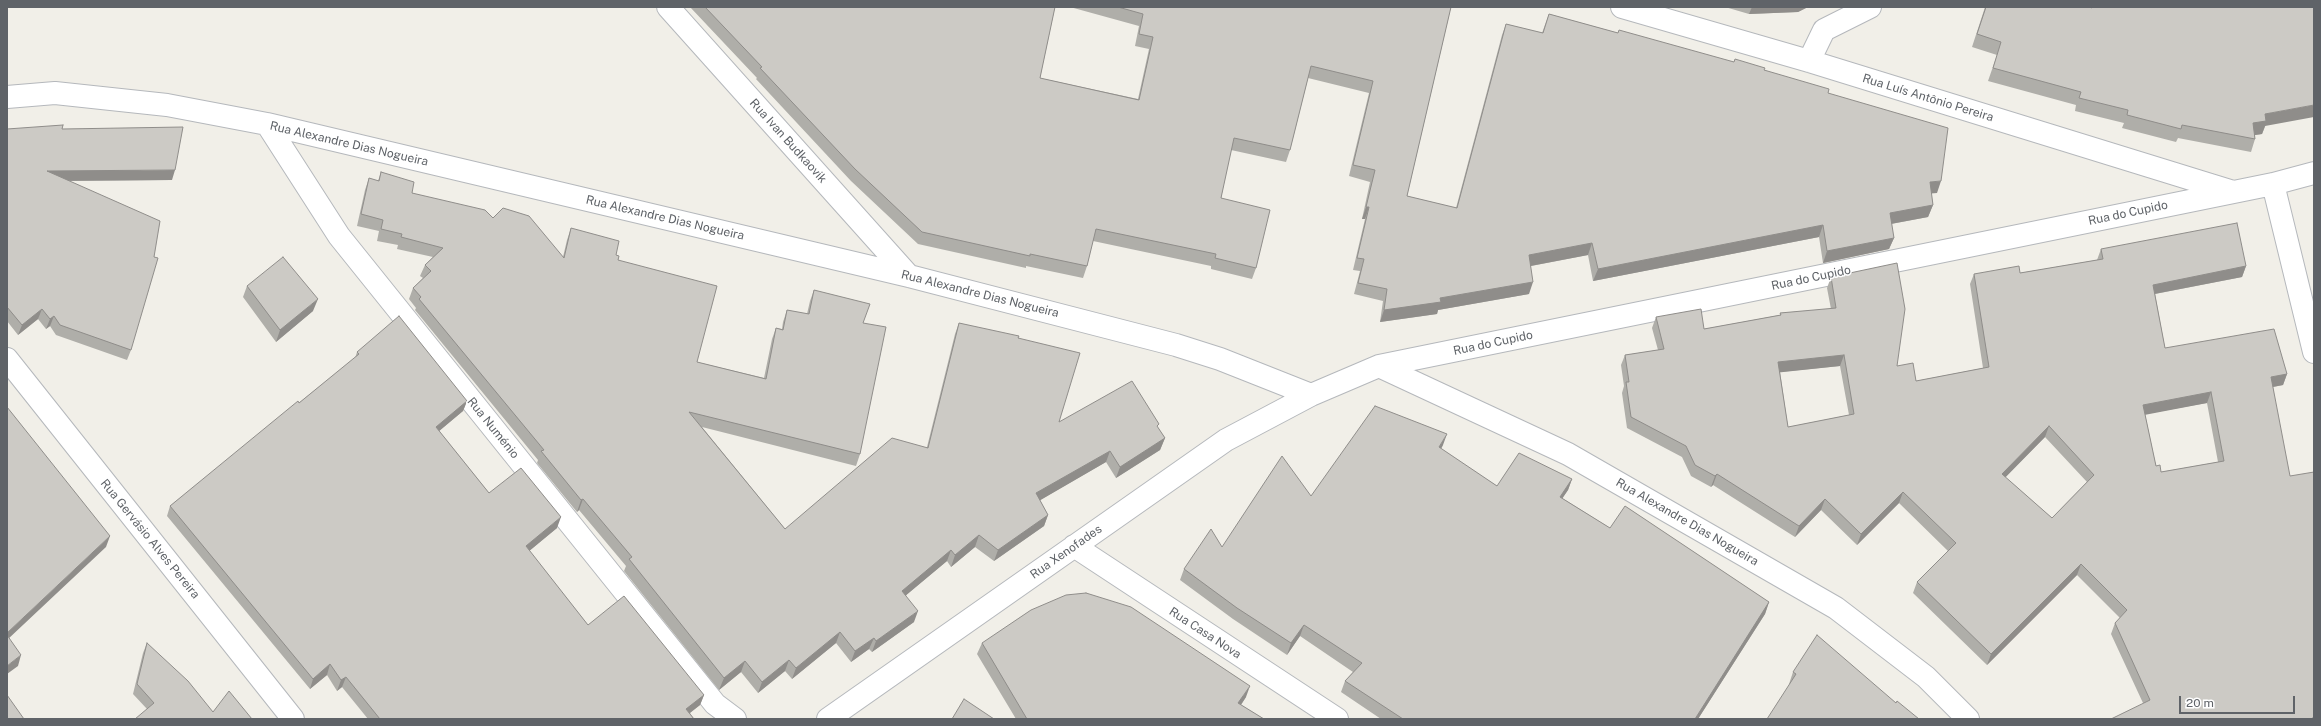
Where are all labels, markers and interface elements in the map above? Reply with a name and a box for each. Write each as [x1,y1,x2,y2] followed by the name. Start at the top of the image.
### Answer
[1861,71,1995,125] street label: Rua Luís Antônio Pereira
[746,96,830,186] street label: Rua Ivan Budkaovik
[268,119,430,169] street label: Rua Alexandre Dias Nogueira
[584,193,746,243] street label: Rua Alexandre Dias Nogueira
[2087,198,2169,228] street label: Rua do Cupido
[1770,263,1852,293] street label: Rua do Cupido
[900,267,1060,321] street label: Rua Alexandre Dias Nogueira
[1452,328,1534,358] street label: Rua do Cupido
[464,395,522,461] street label: Rua Numénio
[1613,475,1761,569] street label: Rua Alexandre Dias Nogueira
[97,476,203,602] street label: Rua Gervásio Alves Pereira
[1027,522,1105,582] street label: Rua Xenofades
[1166,604,1244,662] street label: Rua Casa Nova
[2181,688,2297,714] scale bar
[2186,696,2214,710] text: 20 m

